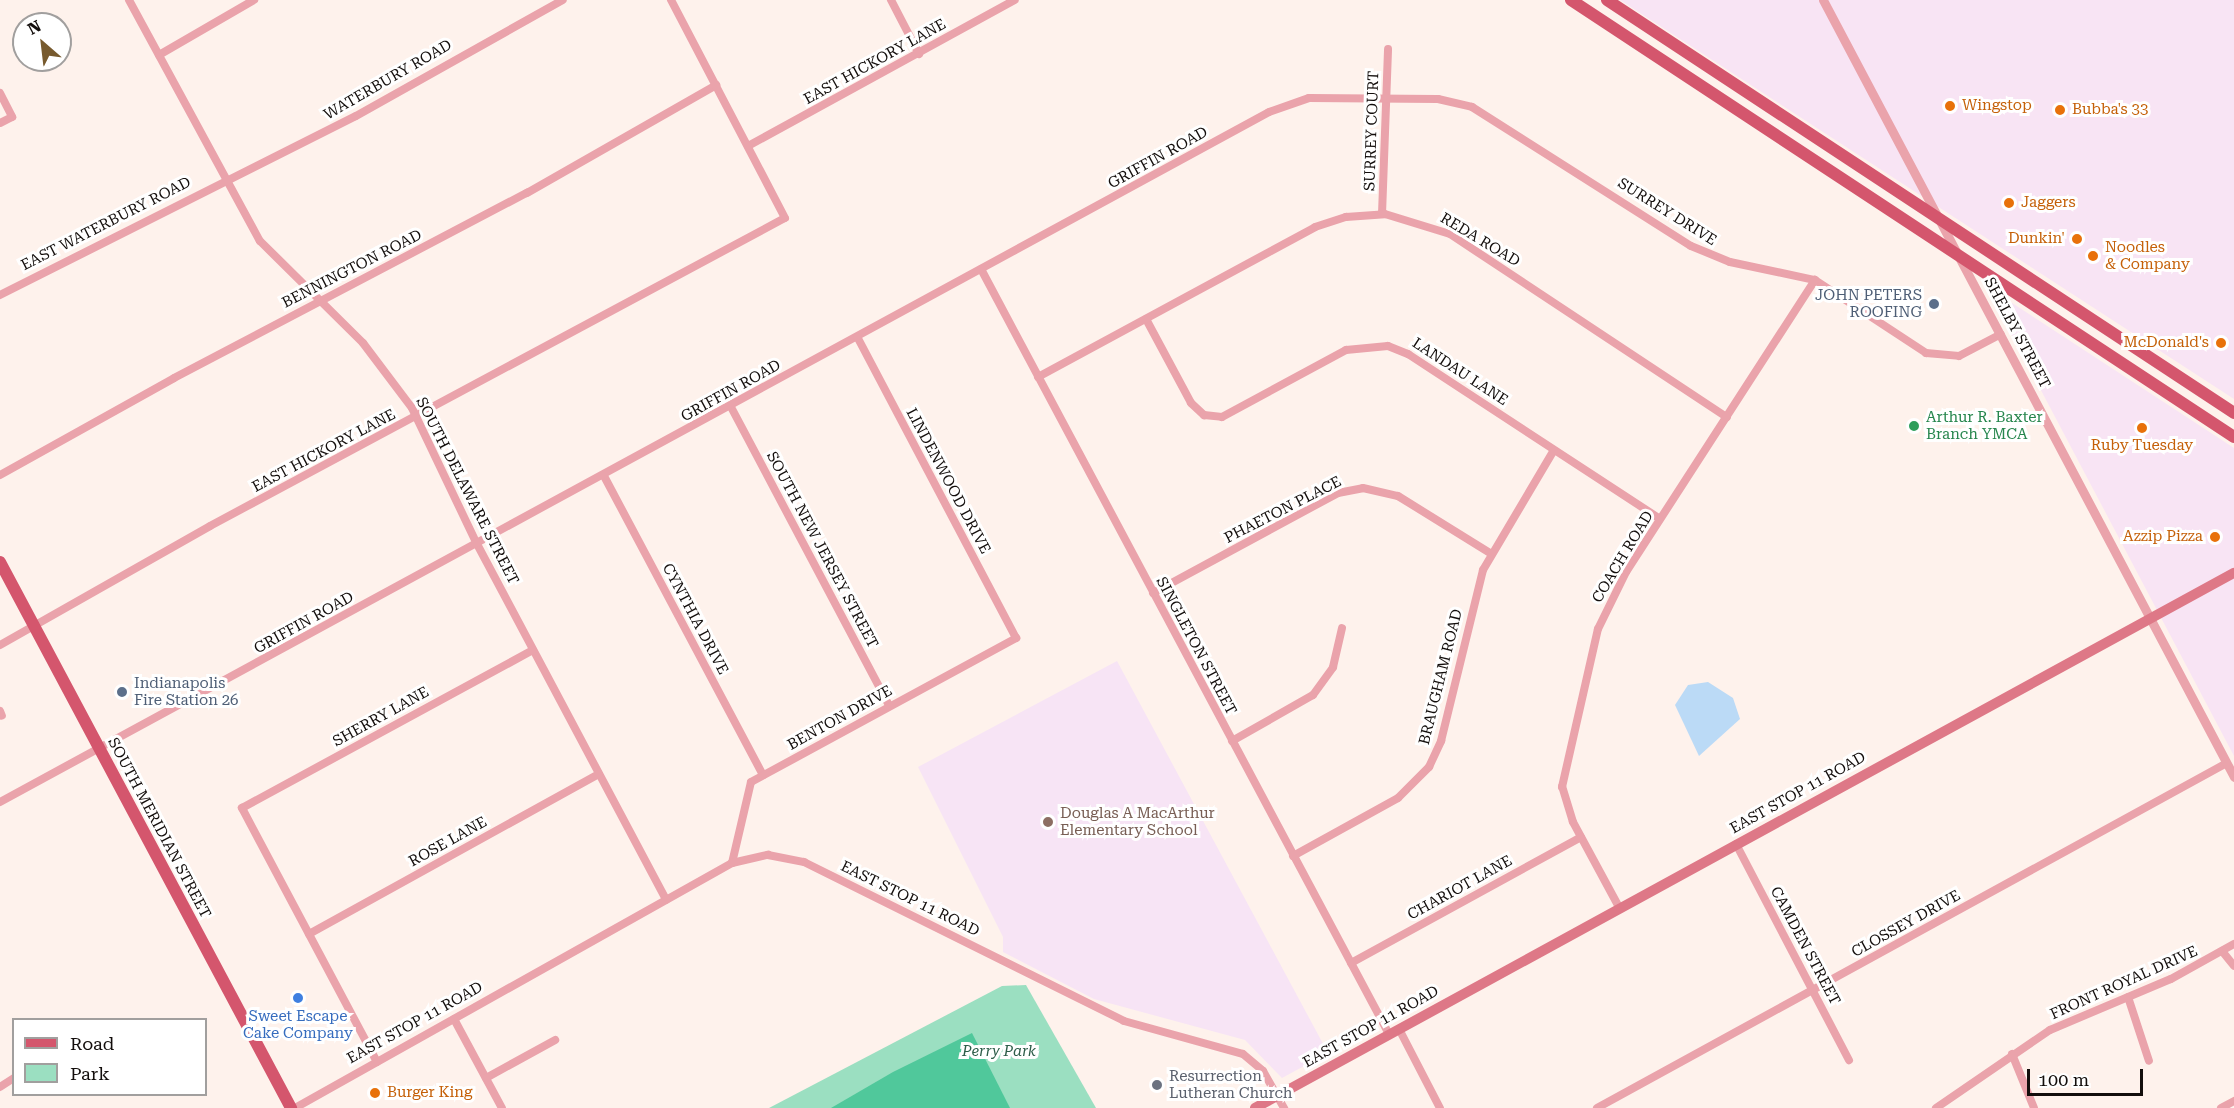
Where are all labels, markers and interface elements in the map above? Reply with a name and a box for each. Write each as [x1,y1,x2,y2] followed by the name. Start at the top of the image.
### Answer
[12,12,72,72] north arrow
[801,15,949,109] street label: EAST HICKORY LANE
[24,16,44,39] text: N
[321,36,455,124] street label: WATERBURY ROAD
[1361,71,1383,191] street label: SURREY COURT
[1962,97,2032,115] place label: Wingstop
[1943,99,1957,113] marker: Wingstop
[2072,101,2148,119] place label: Bubba's 33
[2053,103,2067,117] marker: Bubba's 33
[1105,123,1211,193] street label: GRIFFIN ROAD
[18,173,194,275] street label: EAST WATERBURY ROAD
[1614,174,1720,250] street label: SURREY DRIVE
[2021,194,2076,212] place label: Jaggers
[2002,196,2016,210] marker: Jaggers
[1437,209,1523,271] street label: REDA ROAD
[279,226,425,312] street label: BENNINGTON ROAD
[2008,230,2065,248] place label: Dunkin'
[2070,232,2084,246] marker: Dunkin'
[2105,238,2190,273] place label: Noodles & Company
[2086,249,2100,263] marker: Noodles & Company
[1980,274,2054,392] street label: SHELBY STREET
[1815,286,1922,321] place label: JOHN PETERS ROOFING
[1927,297,1941,311] marker: JOHN PETERS ROOFING
[1409,334,1511,410] street label: LANDAU LANE
[2124,334,2209,352] place label: McDonald's
[2214,336,2228,350] marker: McDonald's
[678,356,784,426] street label: GRIFFIN ROAD
[412,394,522,588] street label: SOUTH DELAWARE STREET
[902,405,994,557] street label: LINDENWOOD DRIVE
[249,406,399,496] street label: EAST HICKORY LANE
[1926,408,2043,443] place label: Arthur R. Baxter Branch YMCA
[1907,419,1921,433] marker: Arthur R. Baxter Branch YMCA
[2135,421,2149,435] marker: Ruby Tuesday
[2091,437,2193,455] place label: Ruby Tuesday
[762,449,882,651] street label: SOUTH NEW JERSEY STREET
[1221,473,1345,547] street label: PHAETON PLACE
[1589,508,1657,606] street label: COACH ROAD
[2123,528,2203,546] place label: Azzip Pizza
[2208,530,2222,544] marker: Azzip Pizza
[658,560,732,678] street label: CYNTHIA DRIVE
[1152,574,1240,718] street label: SINGLETON STREET
[251,588,357,658] street label: GRIFFIN ROAD
[1415,607,1467,747] street label: BRAUGHAM ROAD
[134,674,238,709] place label: Indianapolis Fire Station 26
[785,682,895,754] street label: BENTON DRIVE
[330,683,432,751] street label: SHERRY LANE
[115,685,129,699] marker: Indianapolis Fire Station 26
[104,735,214,921] street label: SOUTH MERIDIAN STREET
[1727,748,1869,838] street label: EAST STOP 11 ROAD
[1060,804,1215,839] place label: Douglas A MacArthur Elementary School
[406,813,490,871] street label: ROSE LANE
[1041,815,1055,829] marker: Douglas A MacArthur Elementary School
[1405,852,1515,924] street label: CHARIOT LANE
[838,858,982,940] street label: EAST STOP 11 ROAD
[1766,884,1844,1008] street label: CAMDEN STREET
[1848,887,1964,961] street label: CLOSSEY DRIVE
[2047,942,2201,1024] street label: FRONT ROYAL DRIVE
[344,978,486,1068] street label: EAST STOP 11 ROAD
[1300,982,1442,1072] street label: EAST STOP 11 ROAD
[291,991,305,1005] marker: Sweet Escape Cake Company
[243,1007,353,1042] place label: Sweet Escape Cake Company
[12,1018,207,1096] legend
[70,1033,114,1054] text: Road
[962,1043,1036,1061] park label: Perry Park
[2030,1057,2146,1095] scale bar
[70,1063,110,1084] text: Park
[1169,1067,1293,1102] place label: Resurrection Lutheran Church
[2038,1069,2089,1090] text: 100 m
[1150,1078,1164,1092] marker: Resurrection Lutheran Church
[387,1084,472,1102] place label: Burger King
[368,1086,382,1100] marker: Burger King

